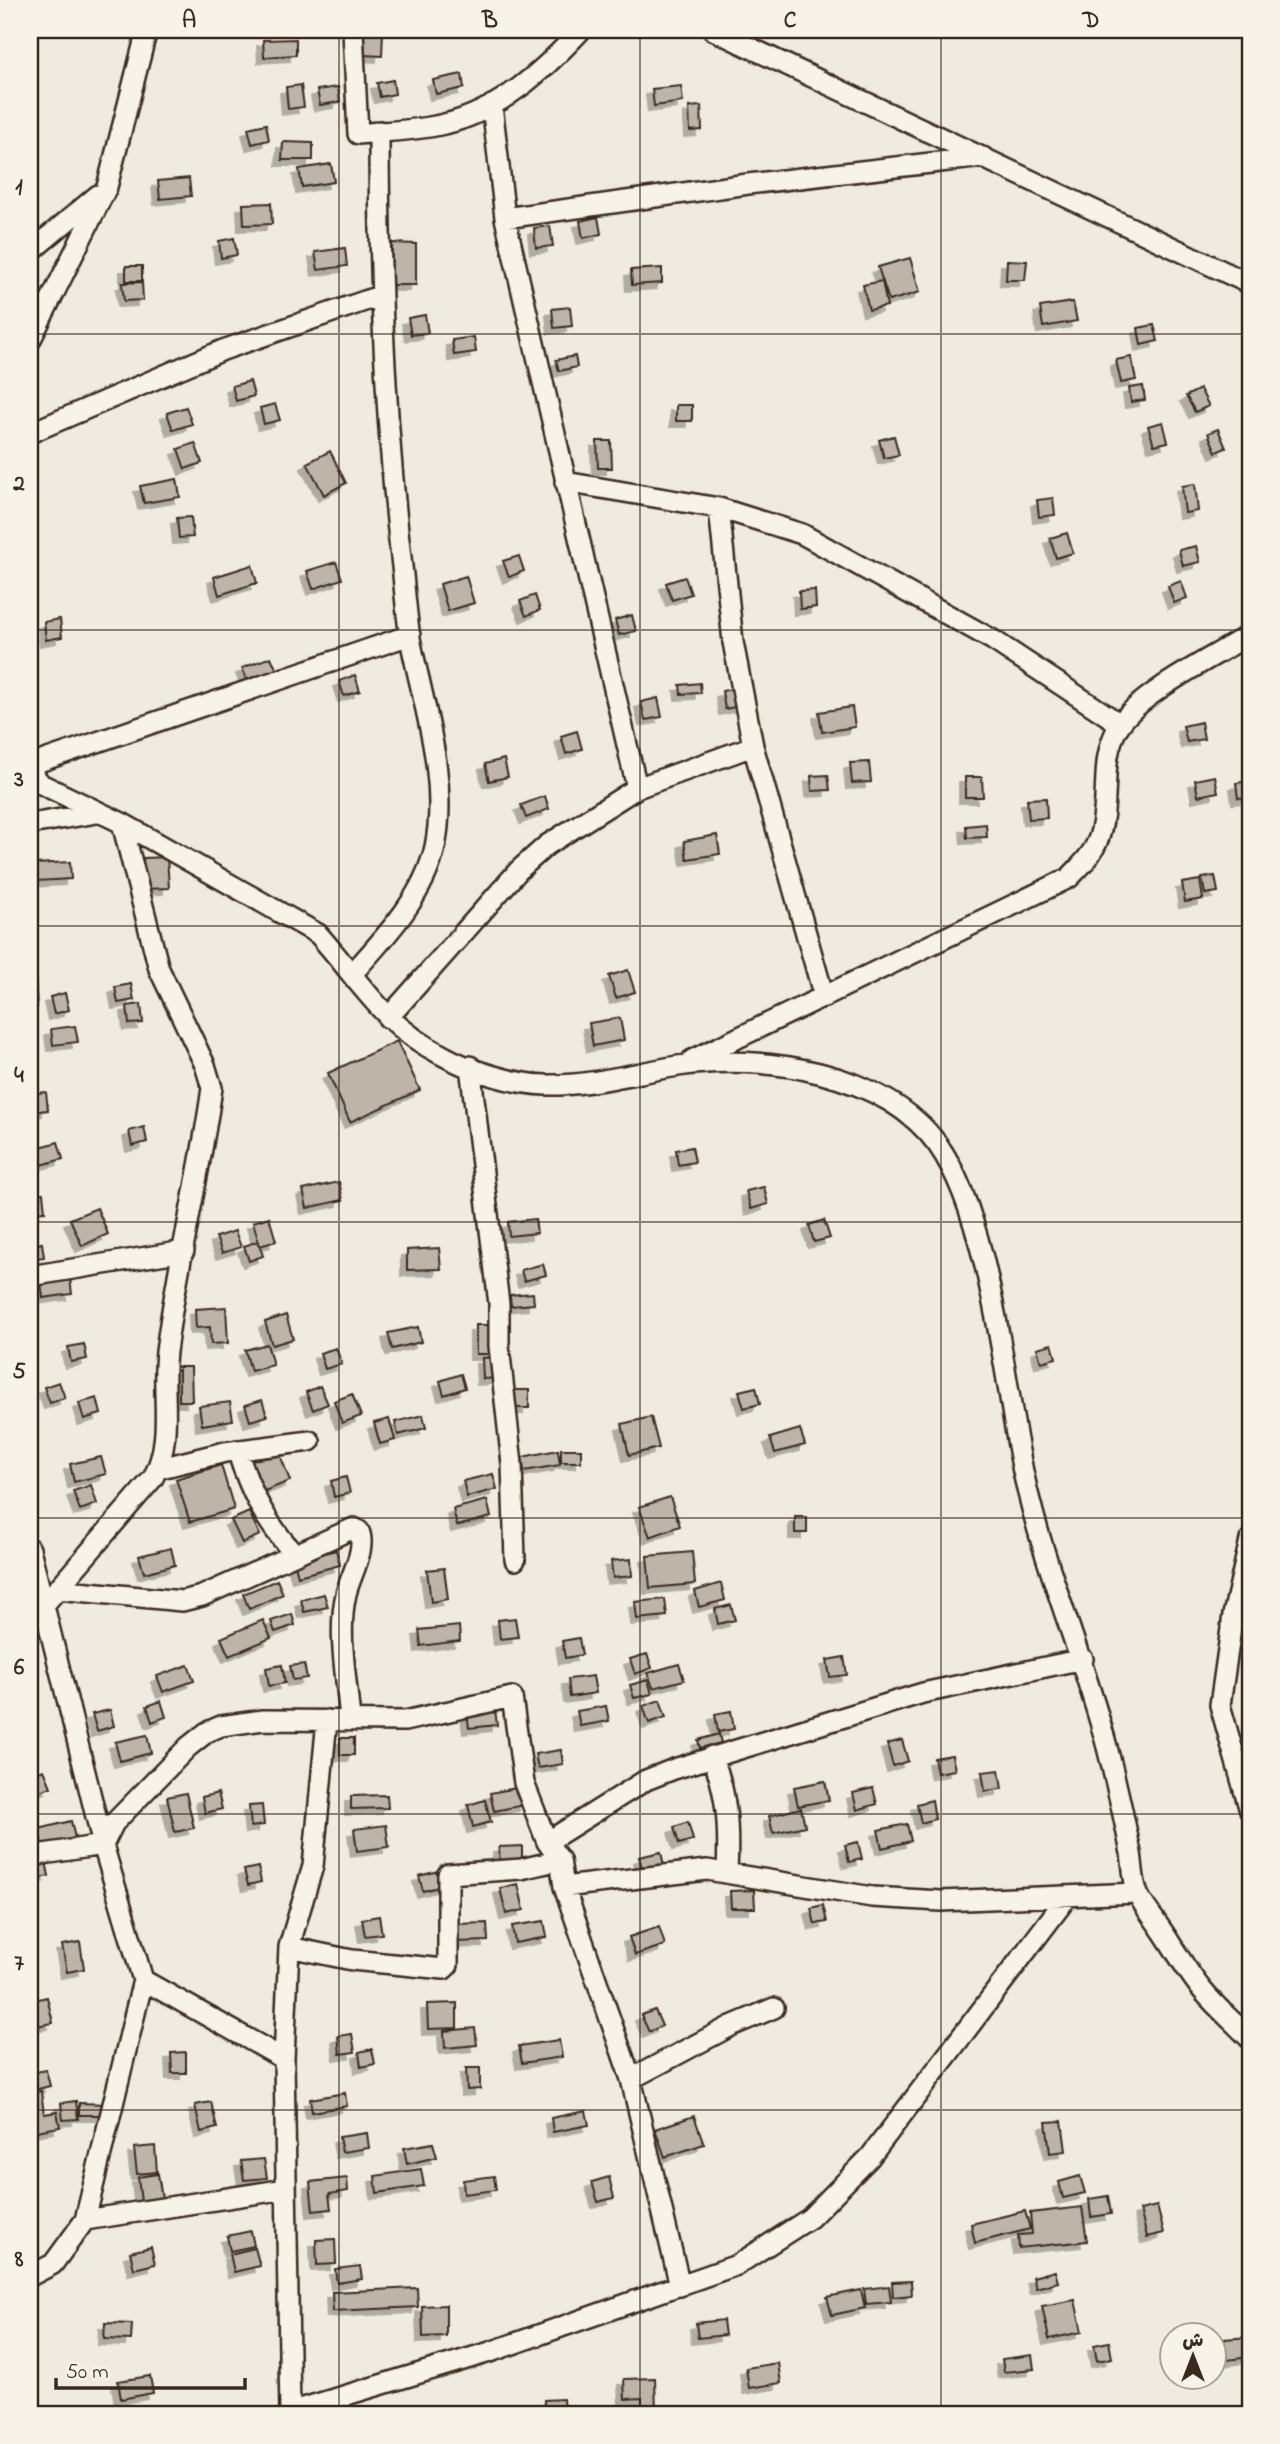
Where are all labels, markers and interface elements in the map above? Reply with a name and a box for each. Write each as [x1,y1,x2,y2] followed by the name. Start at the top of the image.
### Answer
[182,5,196,38] text: A
[481,5,498,38] text: B
[784,5,797,38] text: C
[1082,5,1099,38] text: D
[15,172,23,205] text: 1
[12,468,25,501] text: 2
[13,764,24,797] text: 3
[14,1060,24,1093] text: 4
[12,1356,26,1389] text: 5
[14,1652,25,1685] text: 6
[14,1948,24,1981] text: 7
[14,2244,24,2277] text: 8
[1158,2322,1228,2392] north arrow
[1183,2328,1204,2355] text: ش
[56,2346,245,2390] scale bar
[66,2358,109,2388] text: 50 m

